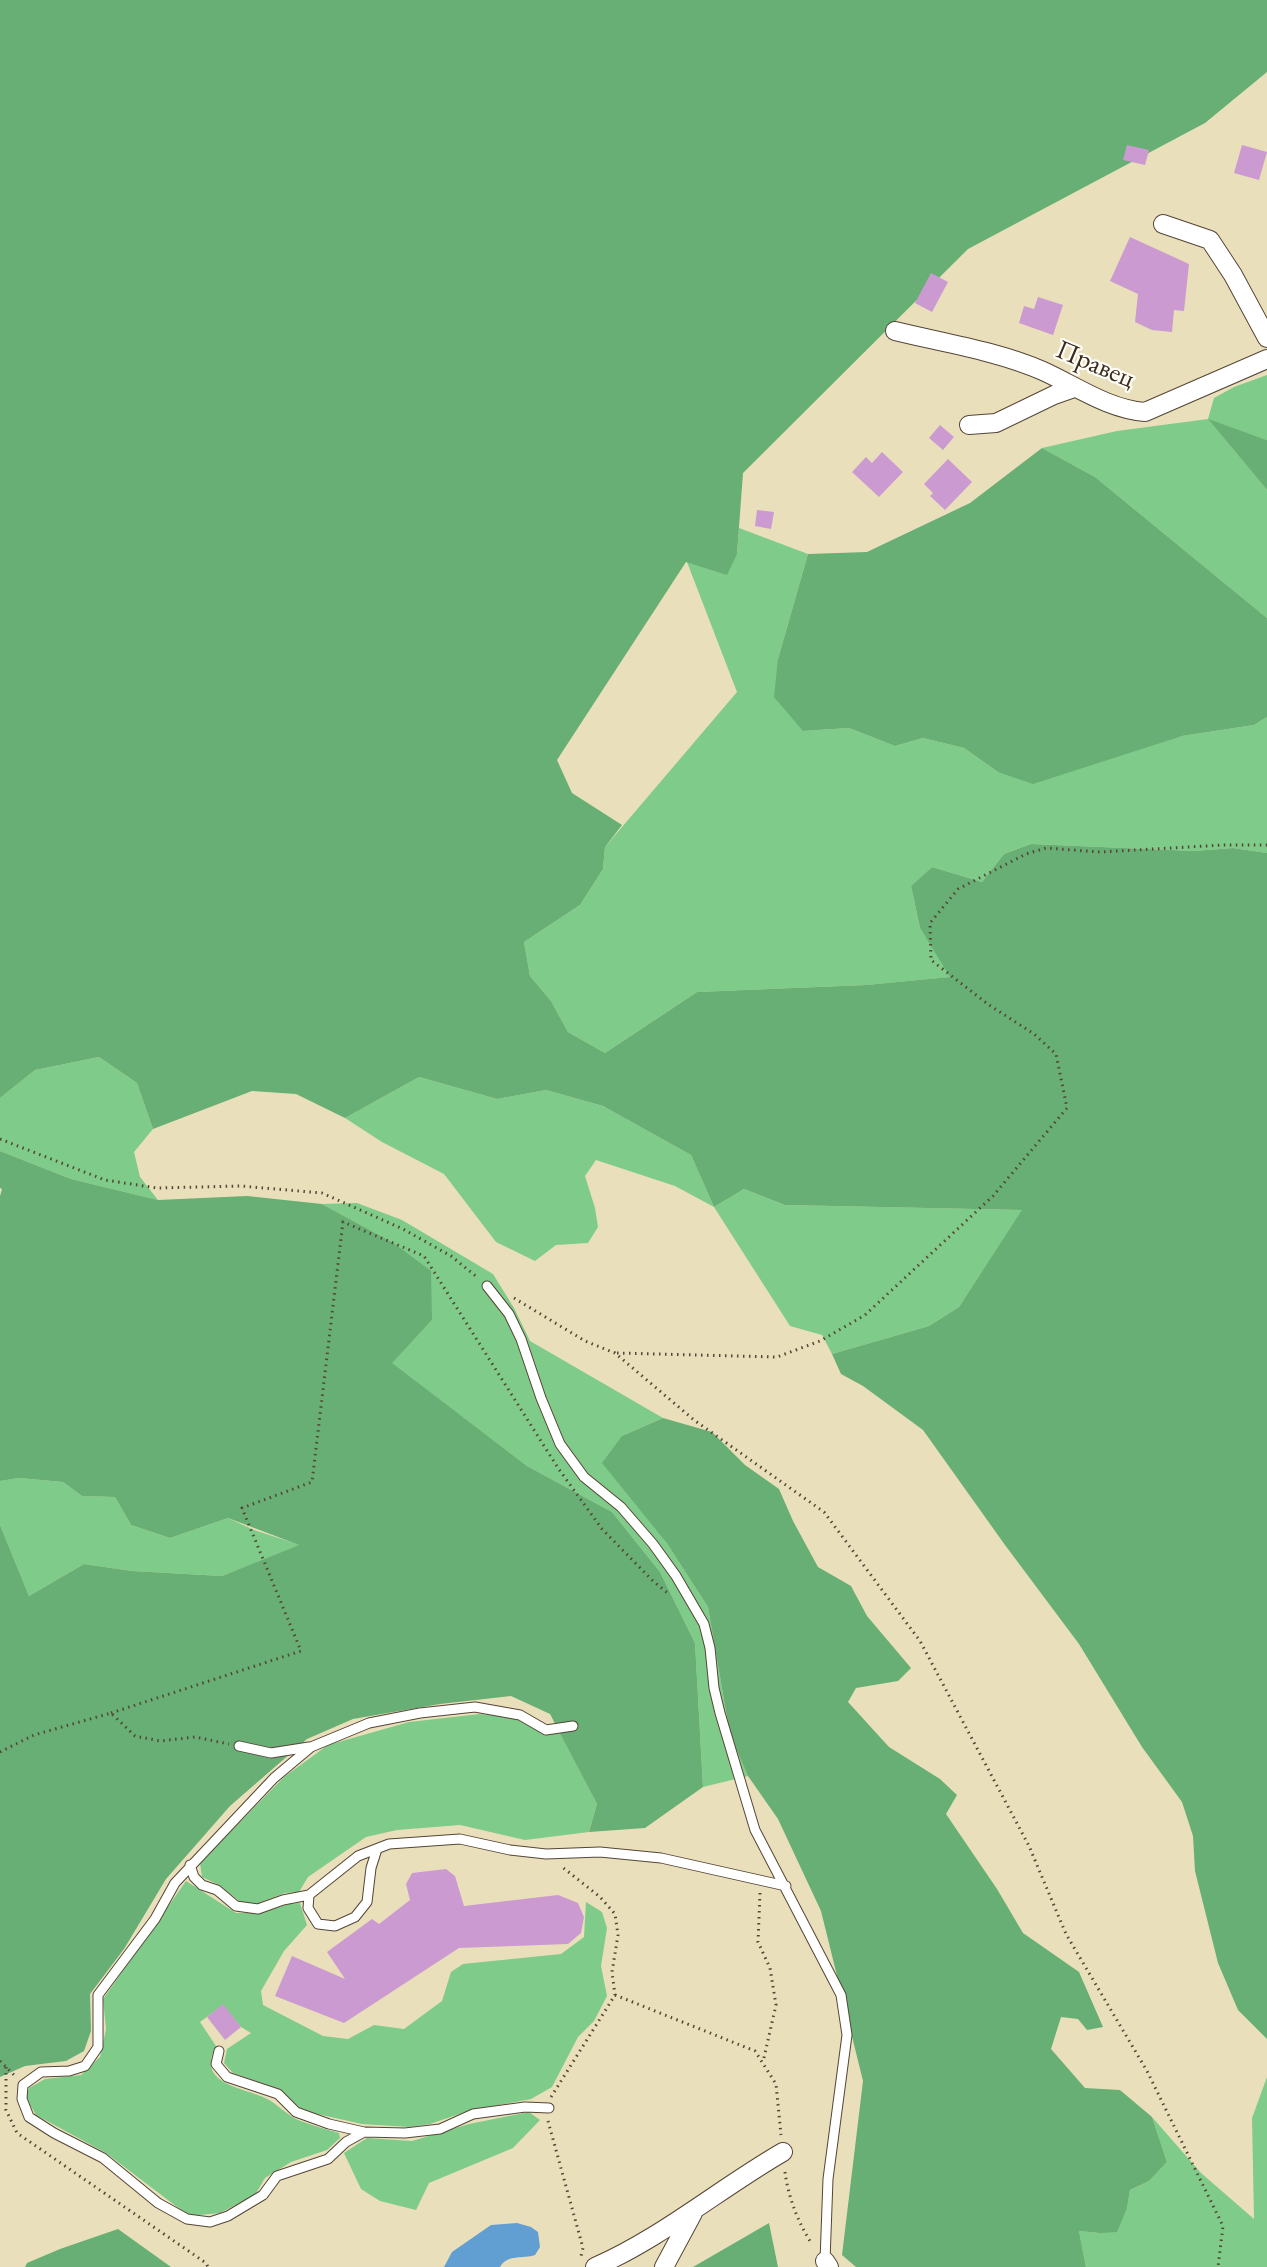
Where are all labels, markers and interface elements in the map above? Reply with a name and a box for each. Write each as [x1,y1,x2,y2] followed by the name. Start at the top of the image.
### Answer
[1051,334,1139,396] street label: Правец

